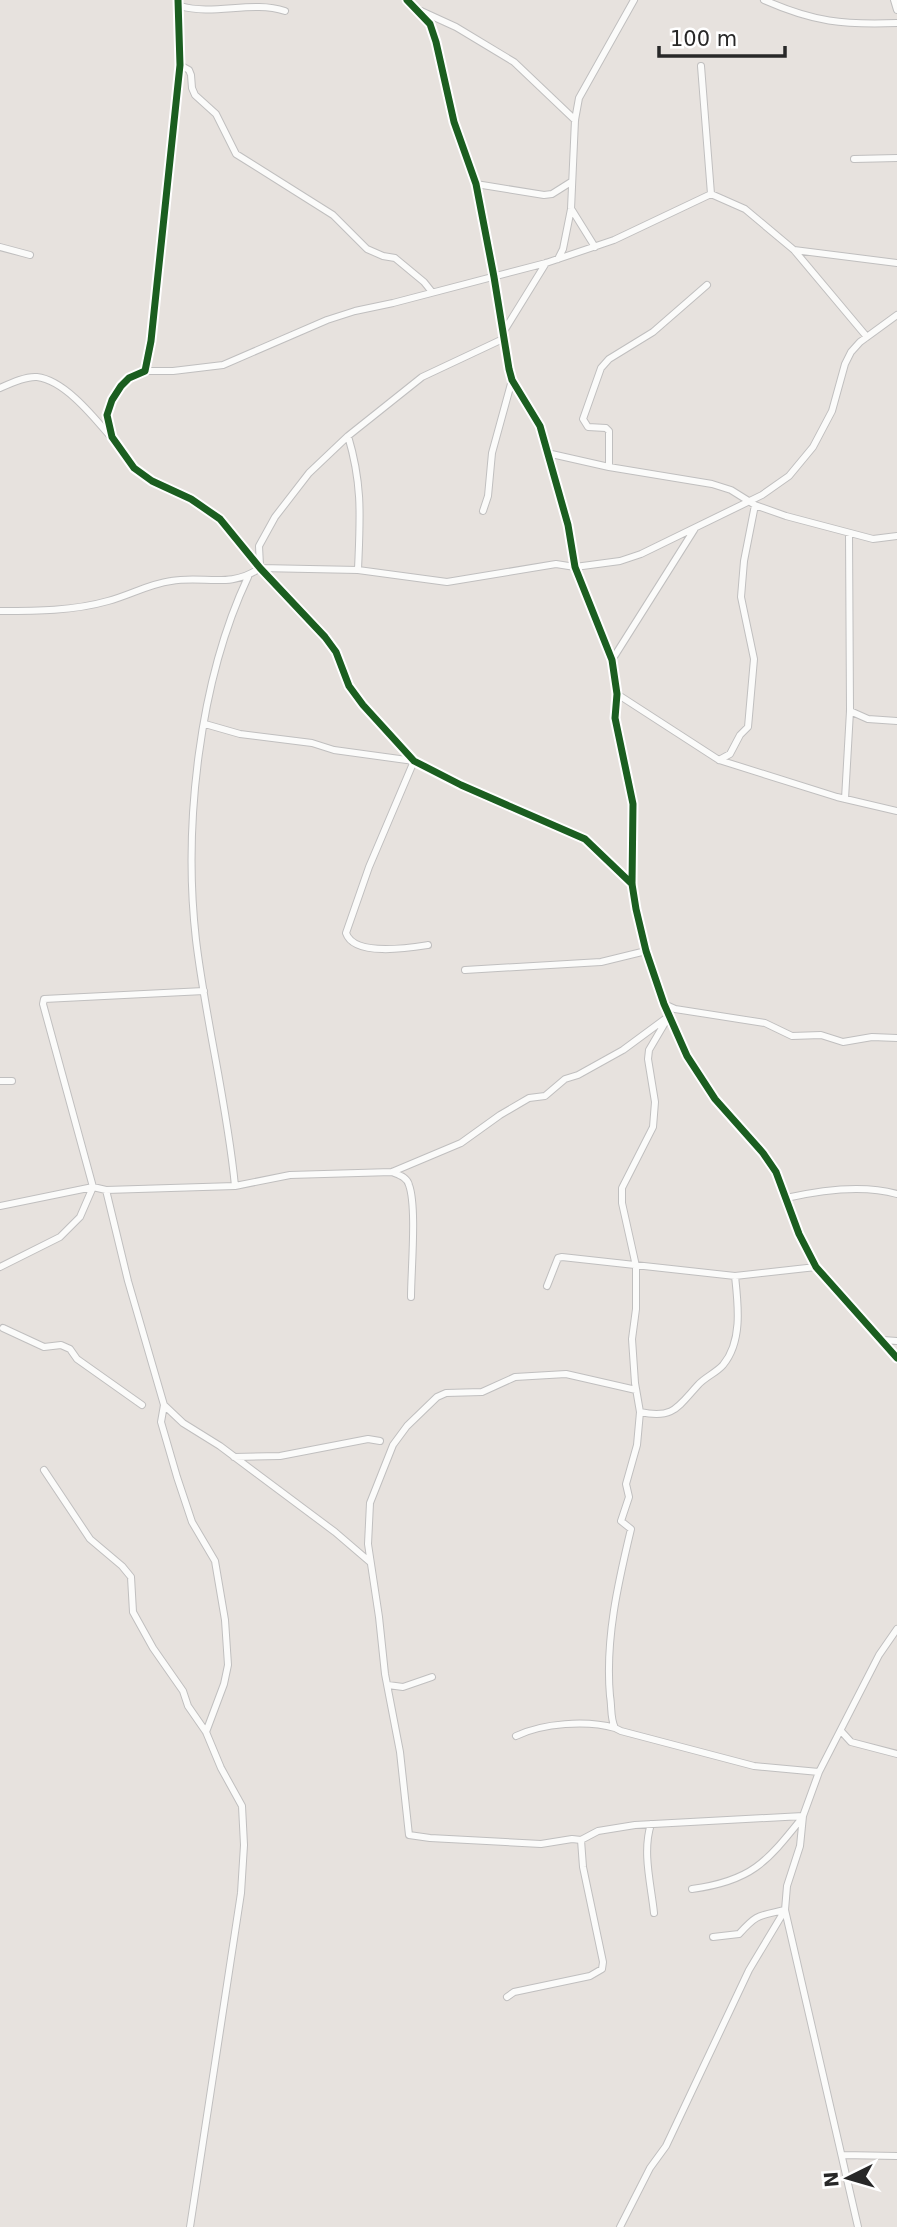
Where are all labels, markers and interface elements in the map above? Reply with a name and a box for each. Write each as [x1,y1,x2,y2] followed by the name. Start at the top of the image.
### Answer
[659,14,785,58] scale bar
[670,27,737,51] text: 100 m
[813,2143,883,2213] north arrow
[819,2171,843,2188] text: N

